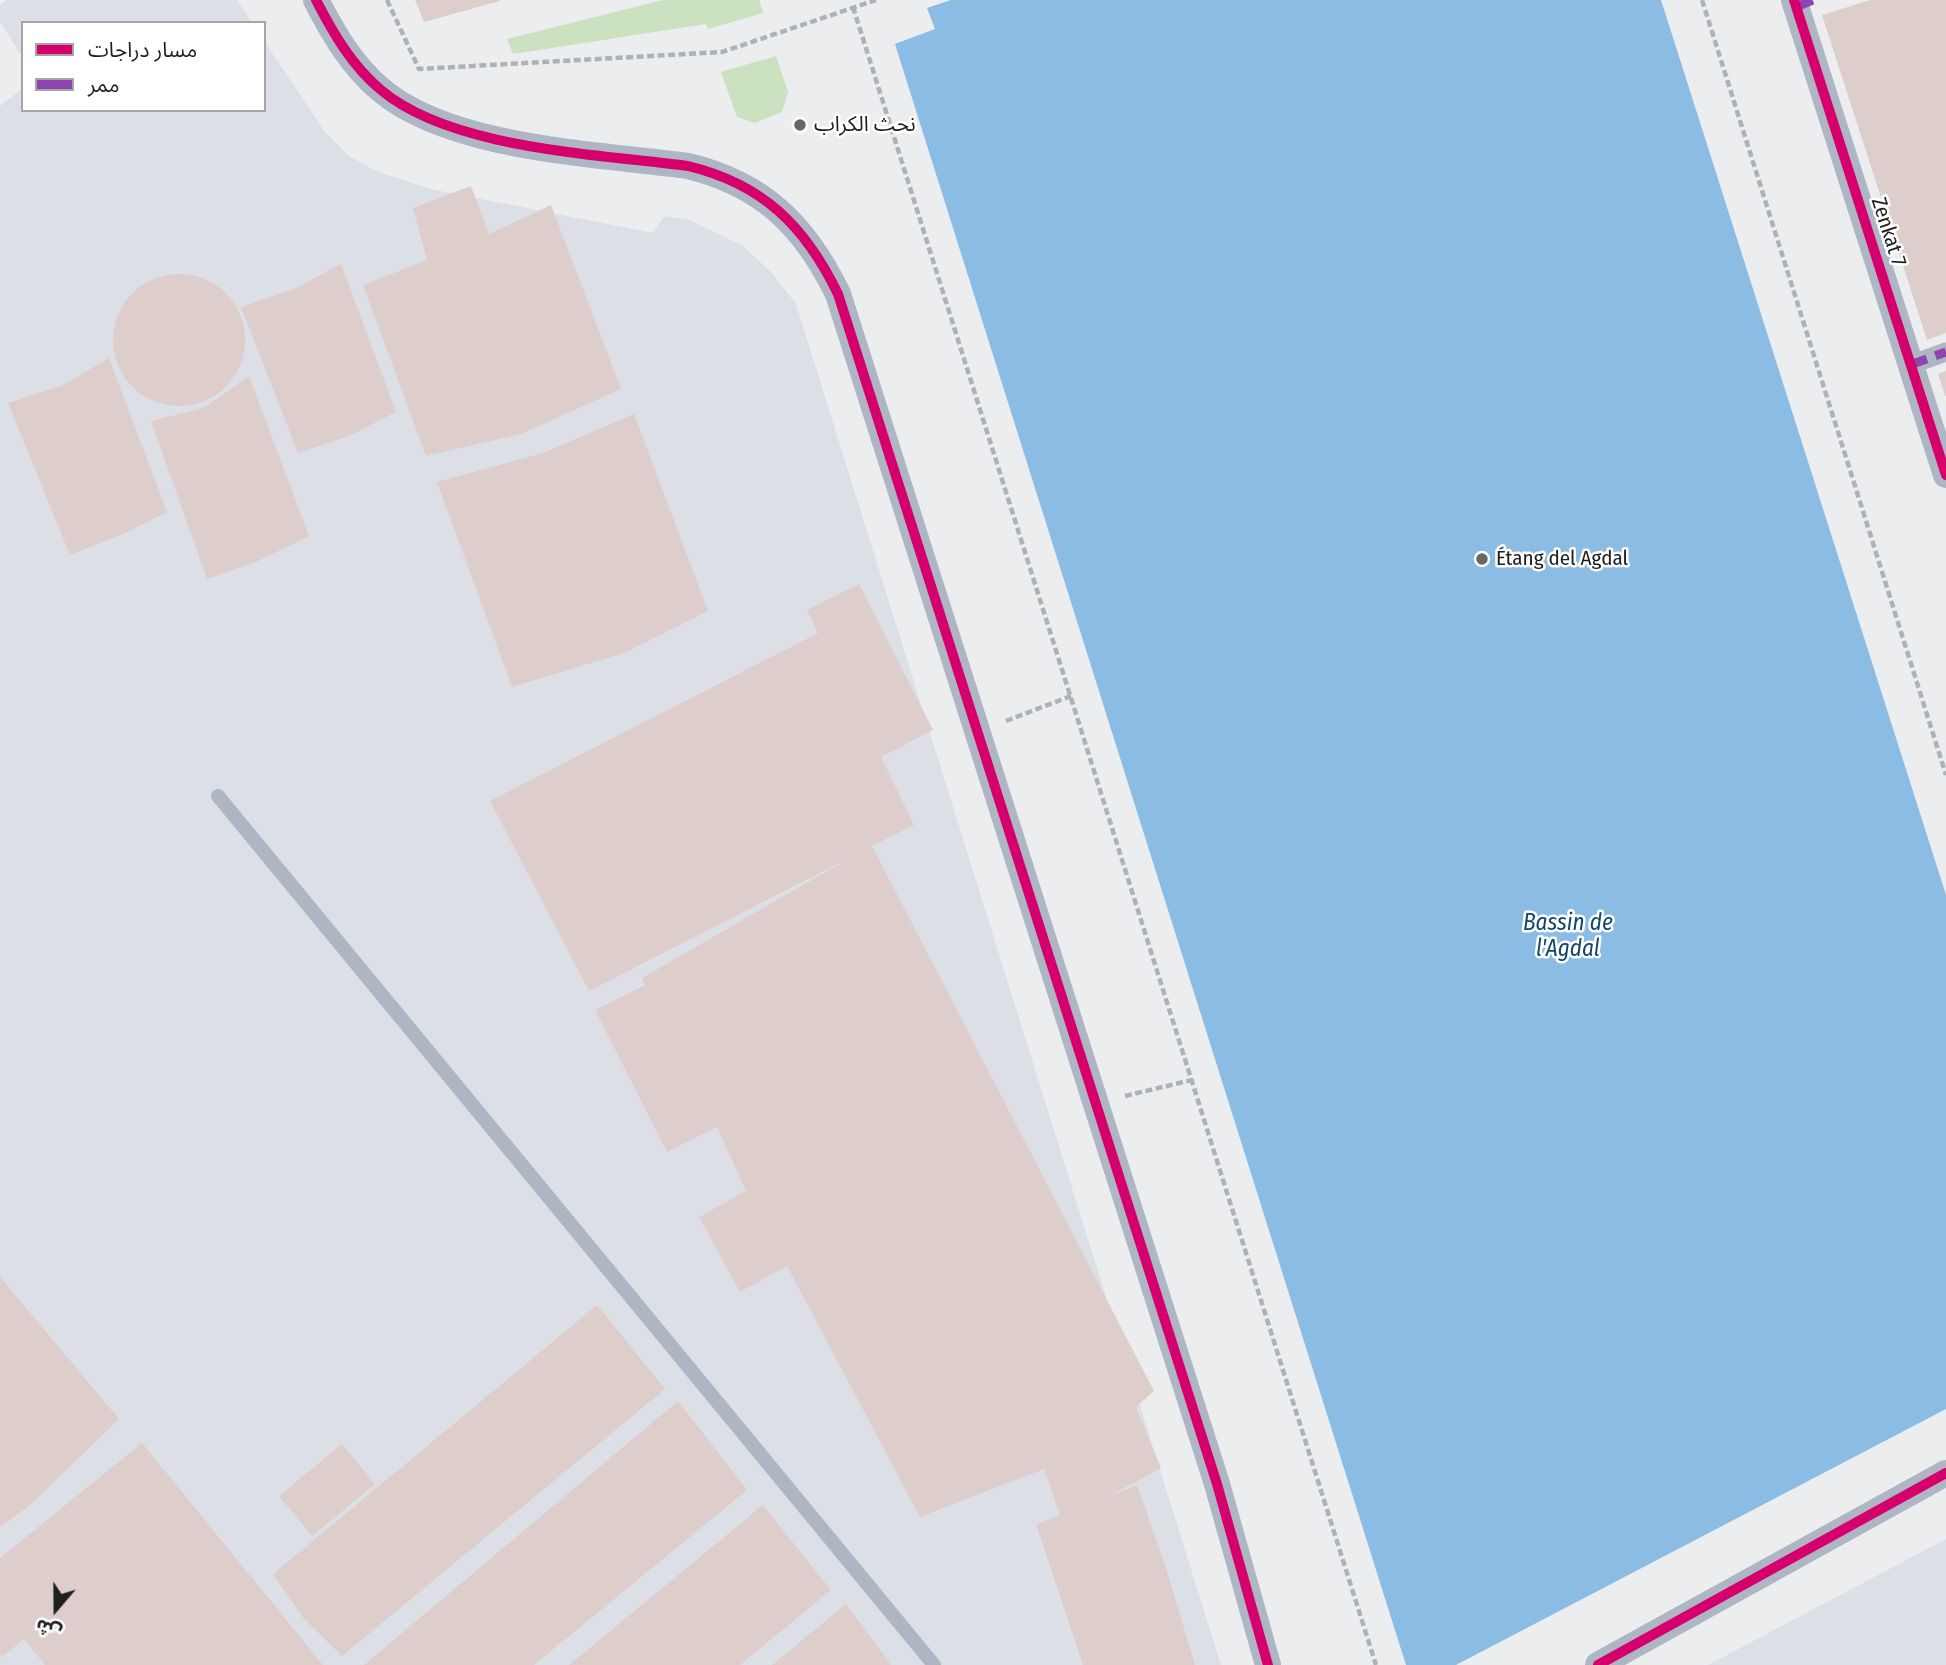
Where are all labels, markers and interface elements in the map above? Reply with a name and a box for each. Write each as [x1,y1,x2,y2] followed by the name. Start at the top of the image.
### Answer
[21,21,266,112] legend
[88,37,197,63] text: مسار دراجات
[88,72,119,98] text: ممر
[814,112,916,138] place label: نحث الكراب
[792,117,808,133] marker: نحث الكراب
[1865,194,1911,270] street label: Zenkat 7
[1496,546,1628,572] place label: Étang del Agdal
[1474,551,1490,567] marker: Étang del Agdal
[1523,910,1613,964] water label: Bassin de l'Agdal
[21,1574,91,1644] north arrow
[32,1614,65,1644] text: ش

